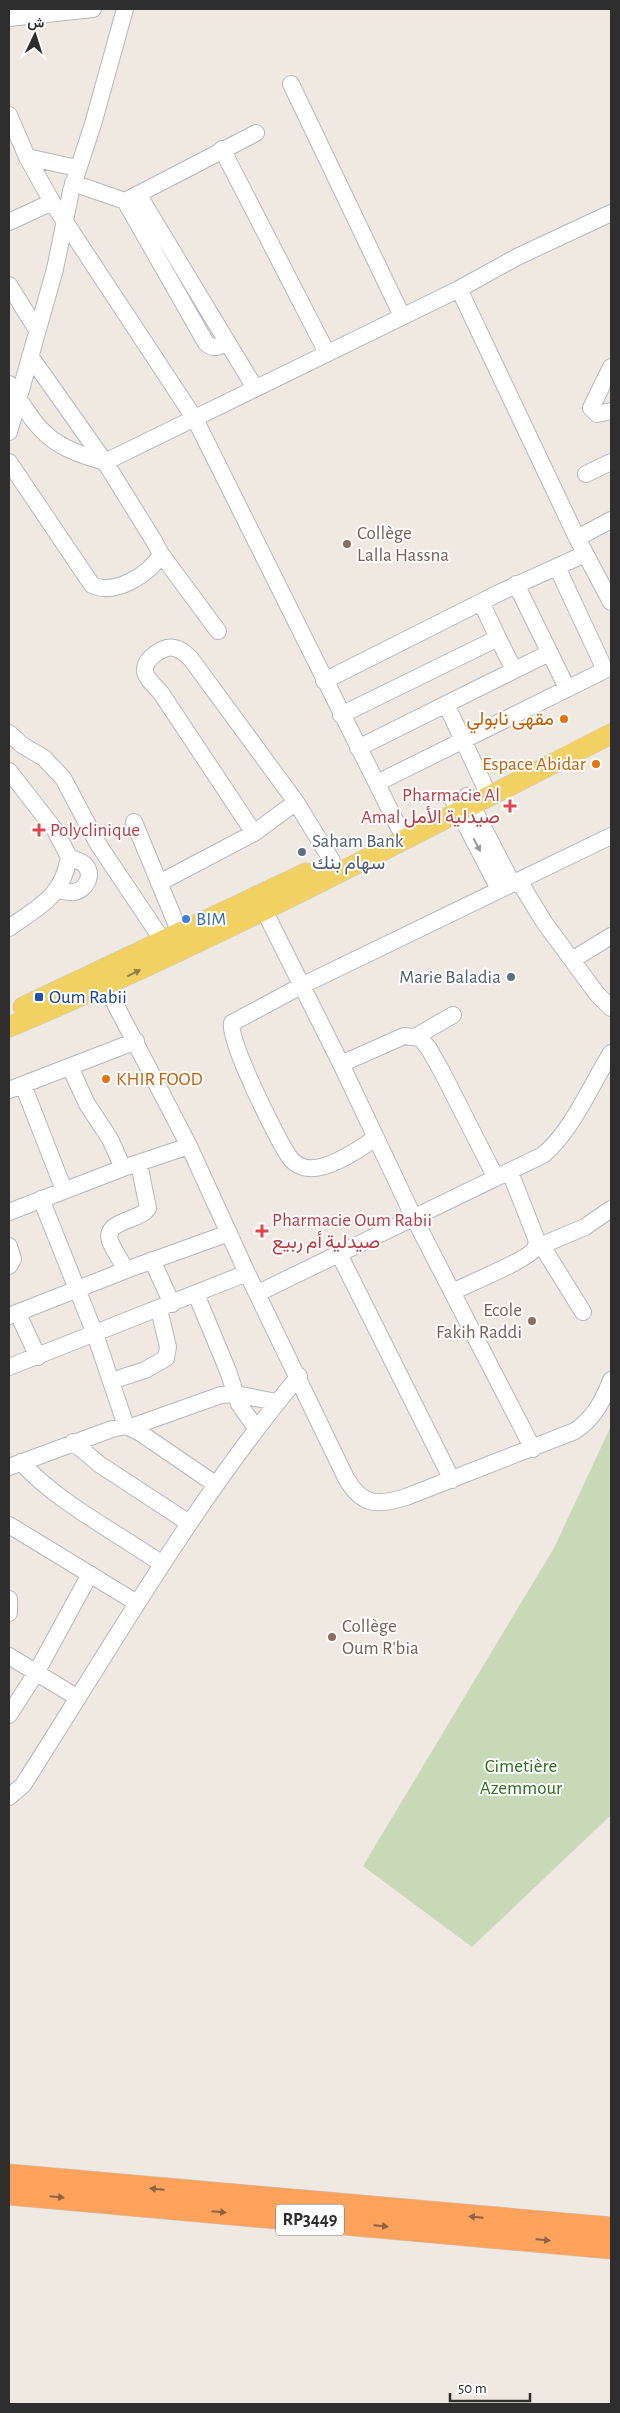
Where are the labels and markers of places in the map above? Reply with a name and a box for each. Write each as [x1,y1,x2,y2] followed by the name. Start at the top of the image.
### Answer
[357,524,449,565] place label: Collège Lalla Hassna
[341,538,353,550] marker: Collège Lalla Hassna
[466,710,554,734] place label: مقهى نابولي
[558,713,570,725] marker: مقهى نابولي
[482,755,586,774] place label: Espace Abidar
[590,758,602,770] marker: Espace Abidar
[361,786,500,828] place label: Pharmacie Al Amal صيدلية الأمل
[504,800,516,812] marker: Pharmacie Al Amal صيدلية الأمل
[50,821,140,840] place label: Polyclinique
[32,823,46,837] marker: Polyclinique
[312,832,404,875] place label: Saham Bank سهام بنك
[296,846,308,858] marker: Saham Bank سهام بنك
[196,910,226,929] place label: BIM
[180,913,192,925] marker: BIM
[399,968,501,987] place label: Marie Baladia
[505,971,517,983] marker: Marie Baladia
[49,988,127,1007] place label: Oum Rabii
[33,991,45,1003] marker: Oum Rabii
[116,1070,203,1089] place label: KHIR FOOD
[100,1073,112,1085] marker: KHIR FOOD
[272,1211,432,1255] place label: Pharmacie Oum Rabii صيدلية أم ربيع
[256,1225,268,1237] marker: Pharmacie Oum Rabii صيدلية أم ربيع
[436,1301,522,1342] place label: Ecole Fakih Raddi
[526,1315,538,1327] marker: Ecole Fakih Raddi
[342,1617,419,1658] place label: Collège Oum R'bia
[326,1631,338,1643] marker: Collège Oum R'bia

